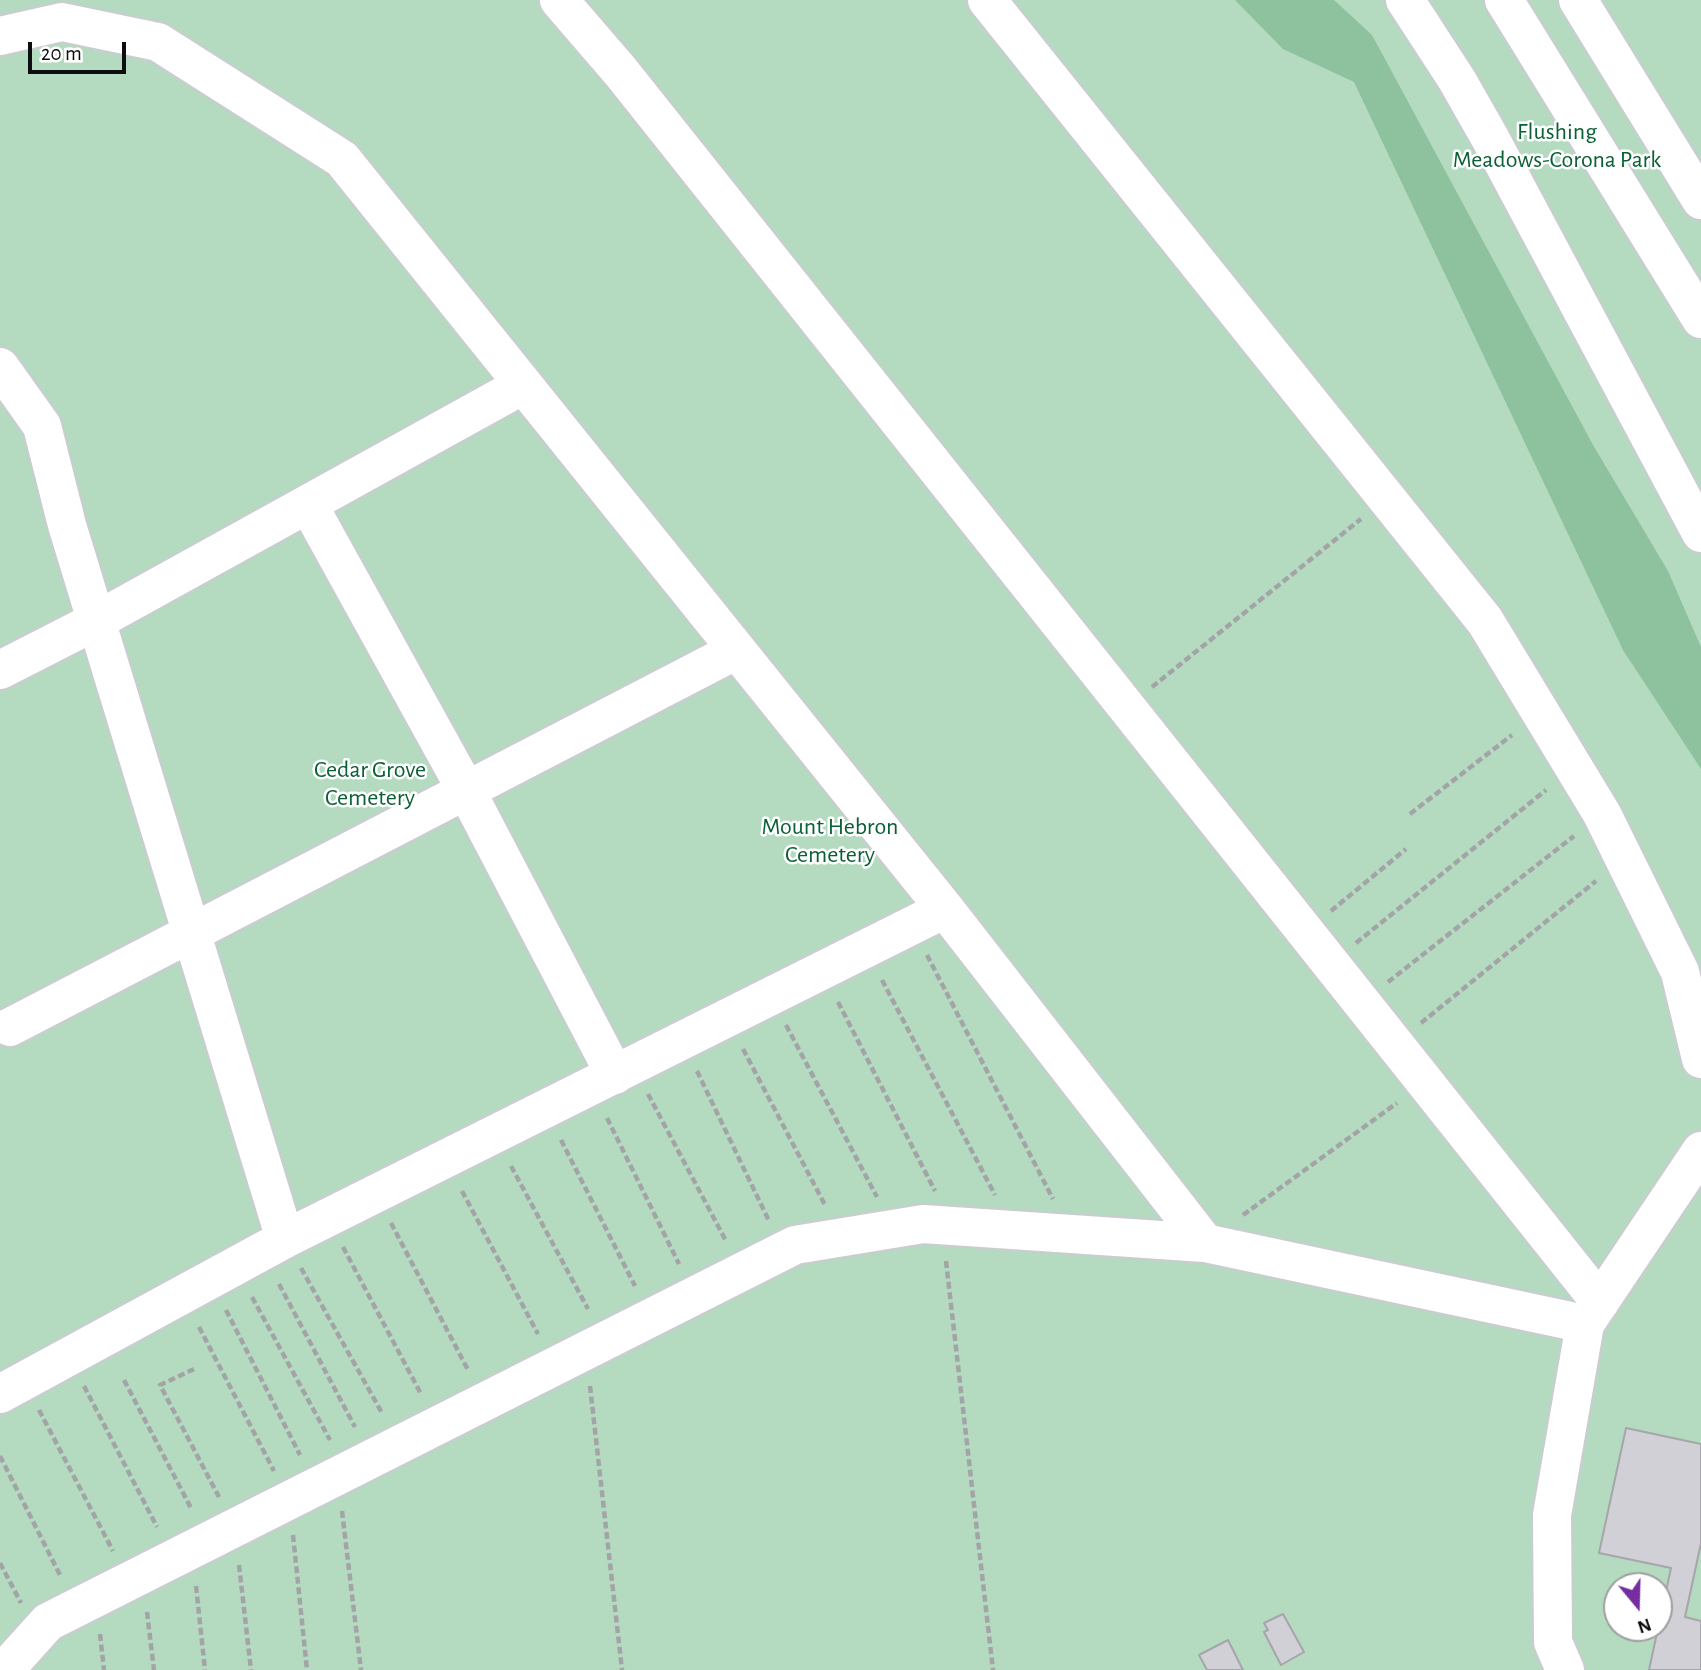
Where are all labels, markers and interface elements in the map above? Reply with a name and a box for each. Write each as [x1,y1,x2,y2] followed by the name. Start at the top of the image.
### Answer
[32,28,130,72] scale bar
[41,43,82,64] text: 20 m
[1453,118,1661,174] park label: Flushing Meadows-Corona Park
[314,756,426,812] park label: Cedar Grove Cemetery
[762,813,898,869] park label: Mount Hebron Cemetery
[1603,1572,1673,1642] north arrow
[1635,1614,1654,1637] text: N

